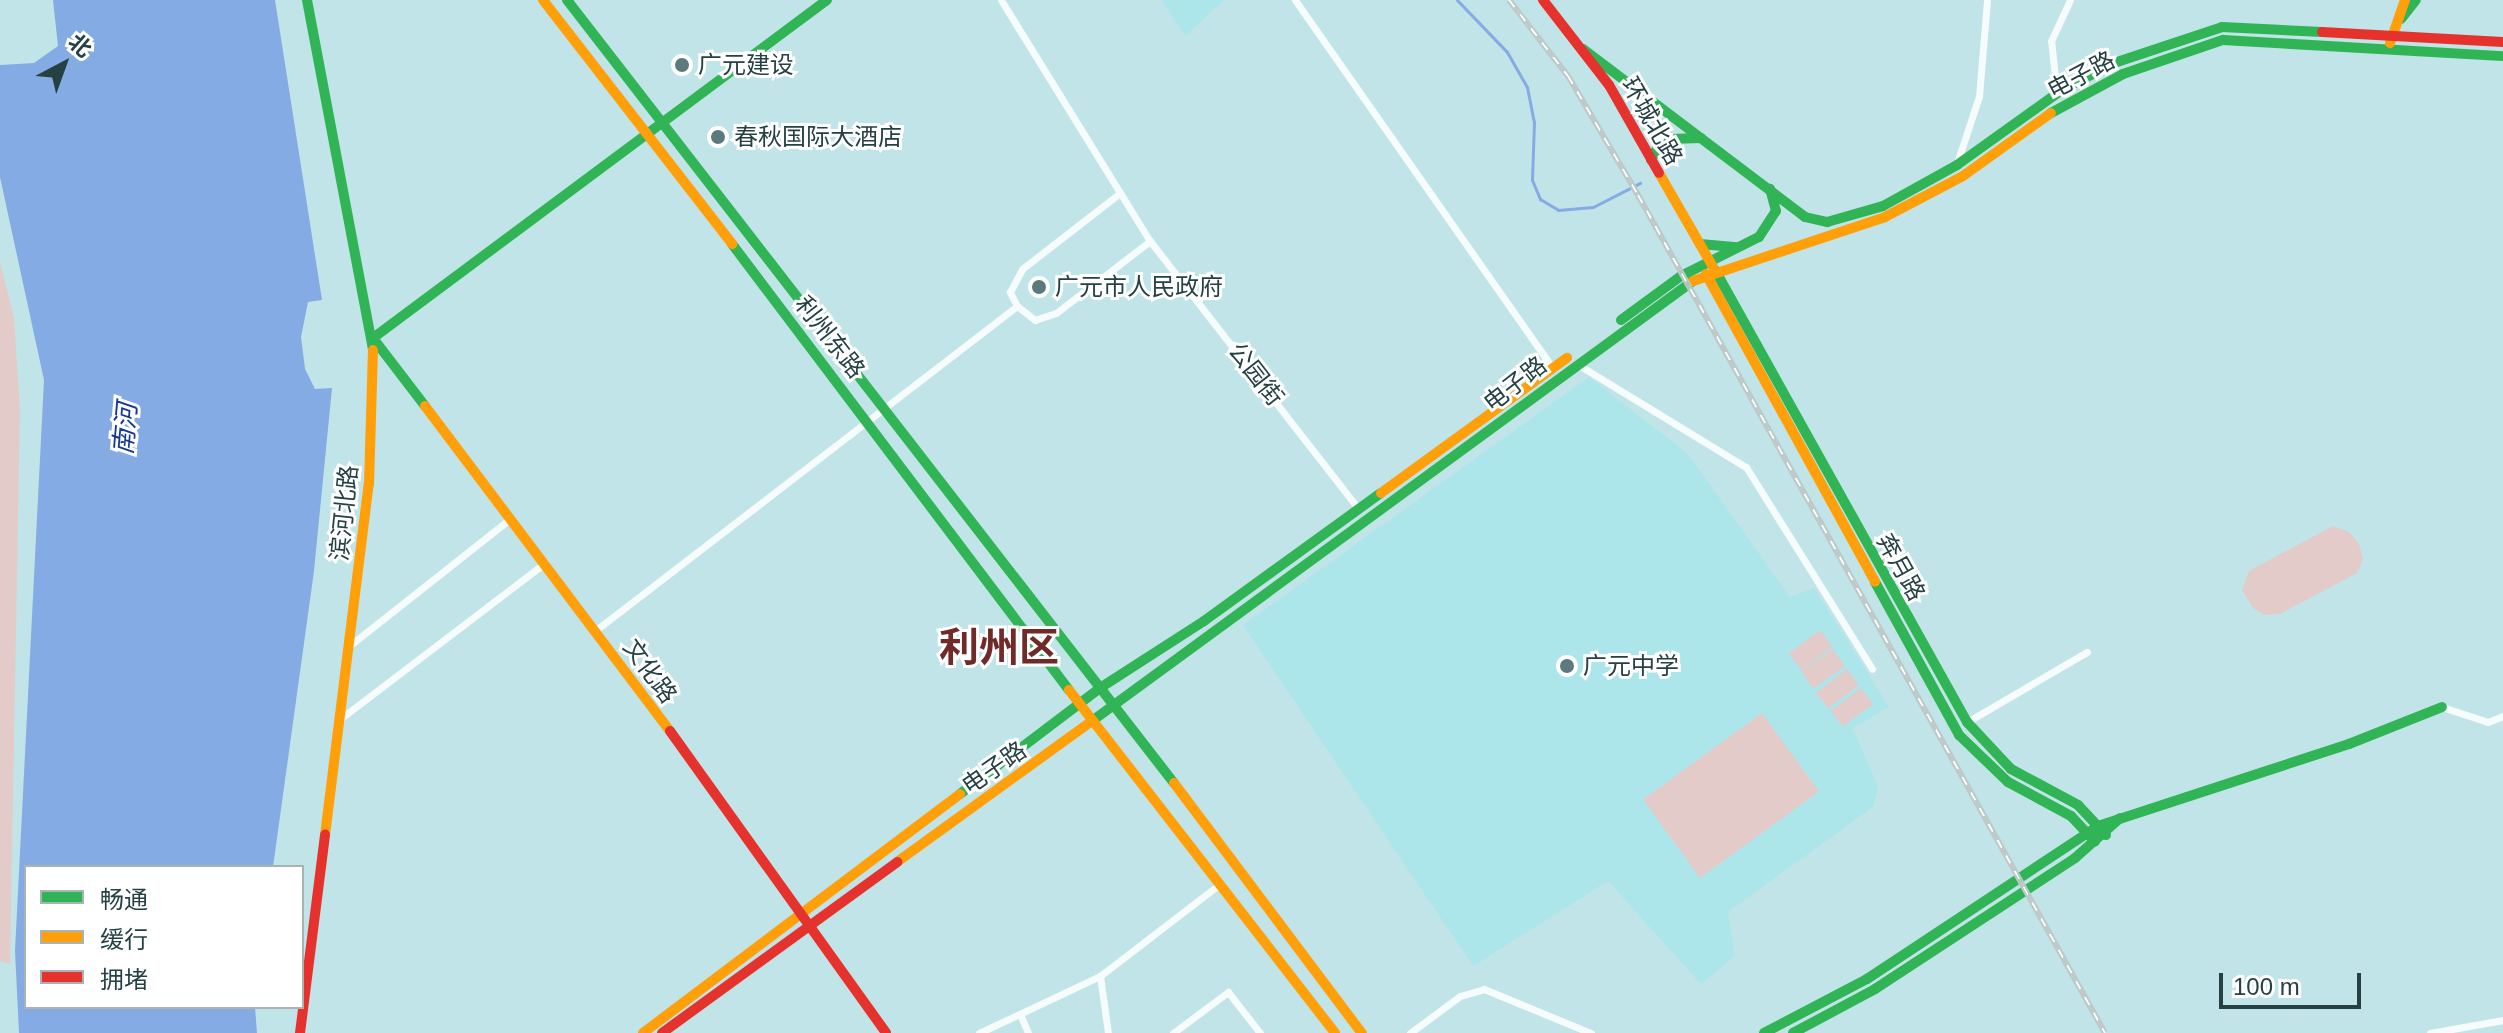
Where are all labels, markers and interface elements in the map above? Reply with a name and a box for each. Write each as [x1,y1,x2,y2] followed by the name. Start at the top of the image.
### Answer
[24,24,104,104] north arrow
[64,29,97,62] text: 北
[2042,45,2120,105] street label: 电子路
[698,51,794,79] place label: 广元建设
[673,56,691,74] marker: 广元建设
[1616,72,1688,170] street label: 环城北路
[734,123,902,151] place label: 春秋国际大酒店
[709,128,727,146] marker: 春秋国际大酒店
[1055,273,1223,301] place label: 广元市人民政府
[1030,278,1048,296] marker: 广元市人民政府
[789,290,871,384] street label: 利州东路
[1222,337,1290,411] street label: 公园街
[1478,350,1552,418] street label: 电子路
[108,402,144,456] water label: 南河
[325,464,363,562] street label: 滨河北路
[1871,529,1931,605] street label: 奔月路
[939,623,1059,671] district label: 利州区
[617,633,683,709] street label: 文化路
[1583,652,1679,680] place label: 广元中学
[1558,657,1576,675] marker: 广元中学
[956,736,1032,800] street label: 电子路
[24,865,304,1009] legend
[100,886,148,913] text: 畅通
[100,926,148,953] text: 缓行
[2223,957,2365,1007] scale bar
[100,966,148,993] text: 拥堵
[2233,973,2300,1000] text: 100 m

